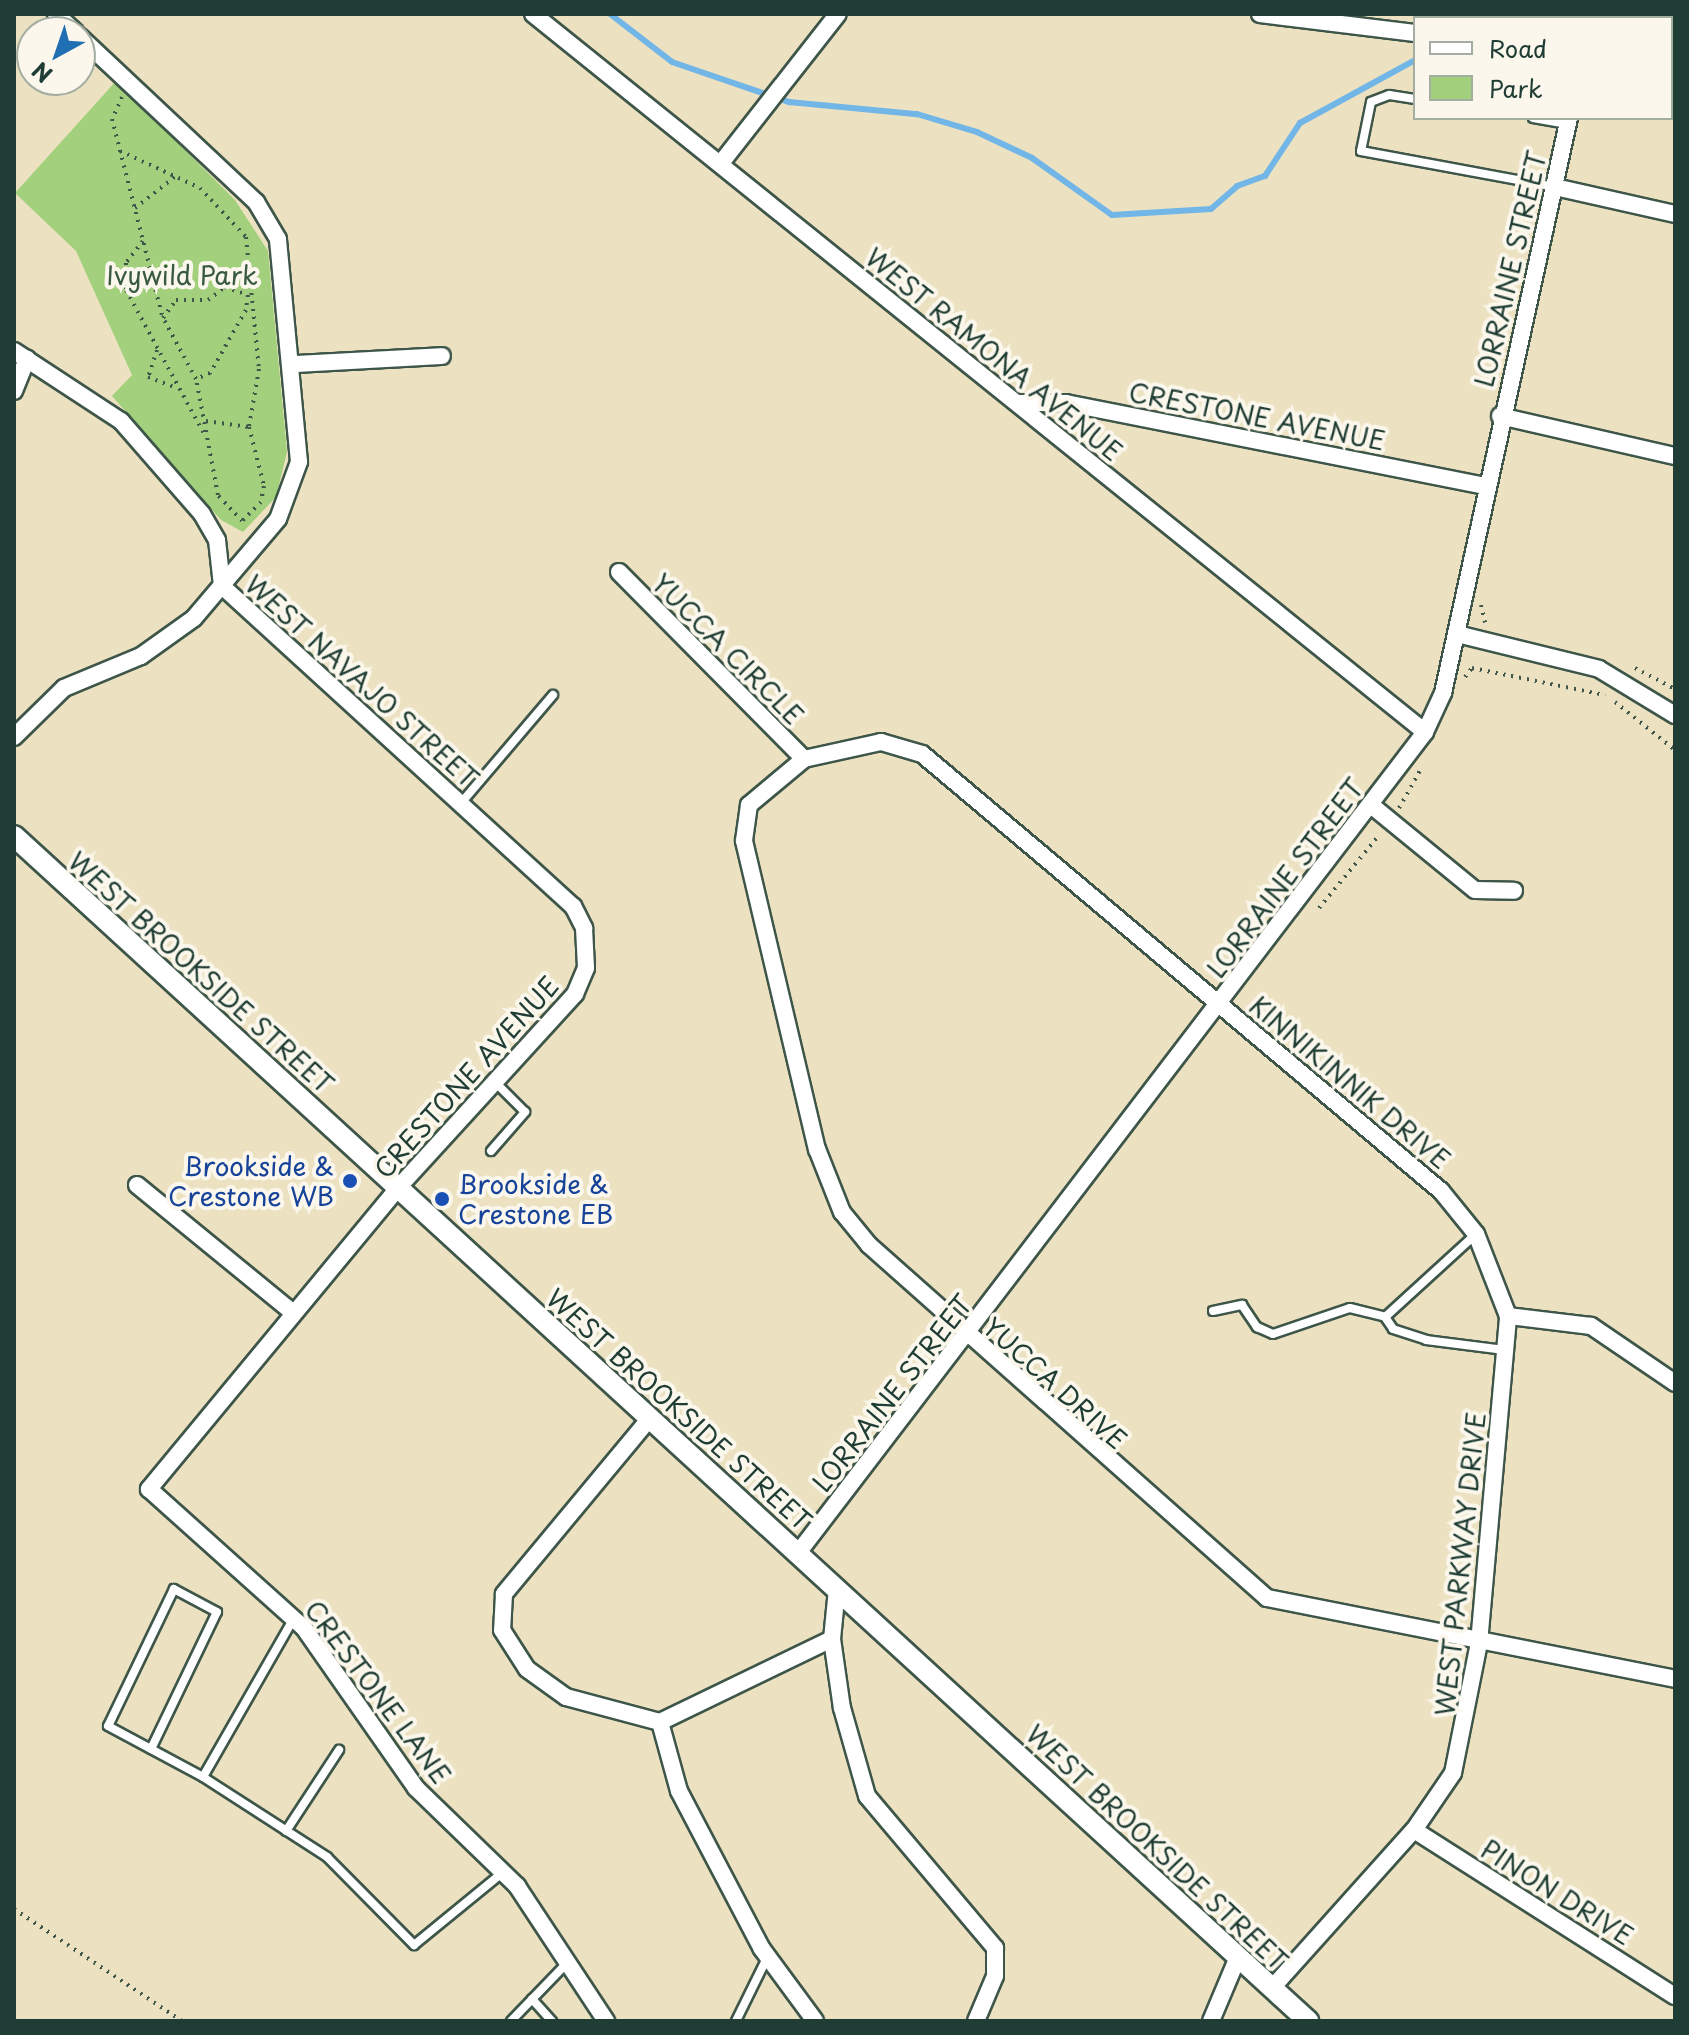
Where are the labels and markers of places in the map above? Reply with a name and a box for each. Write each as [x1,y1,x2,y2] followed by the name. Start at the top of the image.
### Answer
[169,1150,334,1212] place label: Brookside & Crestone WB
[458,1168,613,1230] place label: Brookside & Crestone EB
[341,1172,359,1190] marker: Brookside & Crestone WB
[433,1190,451,1208] marker: Brookside & Crestone EB

